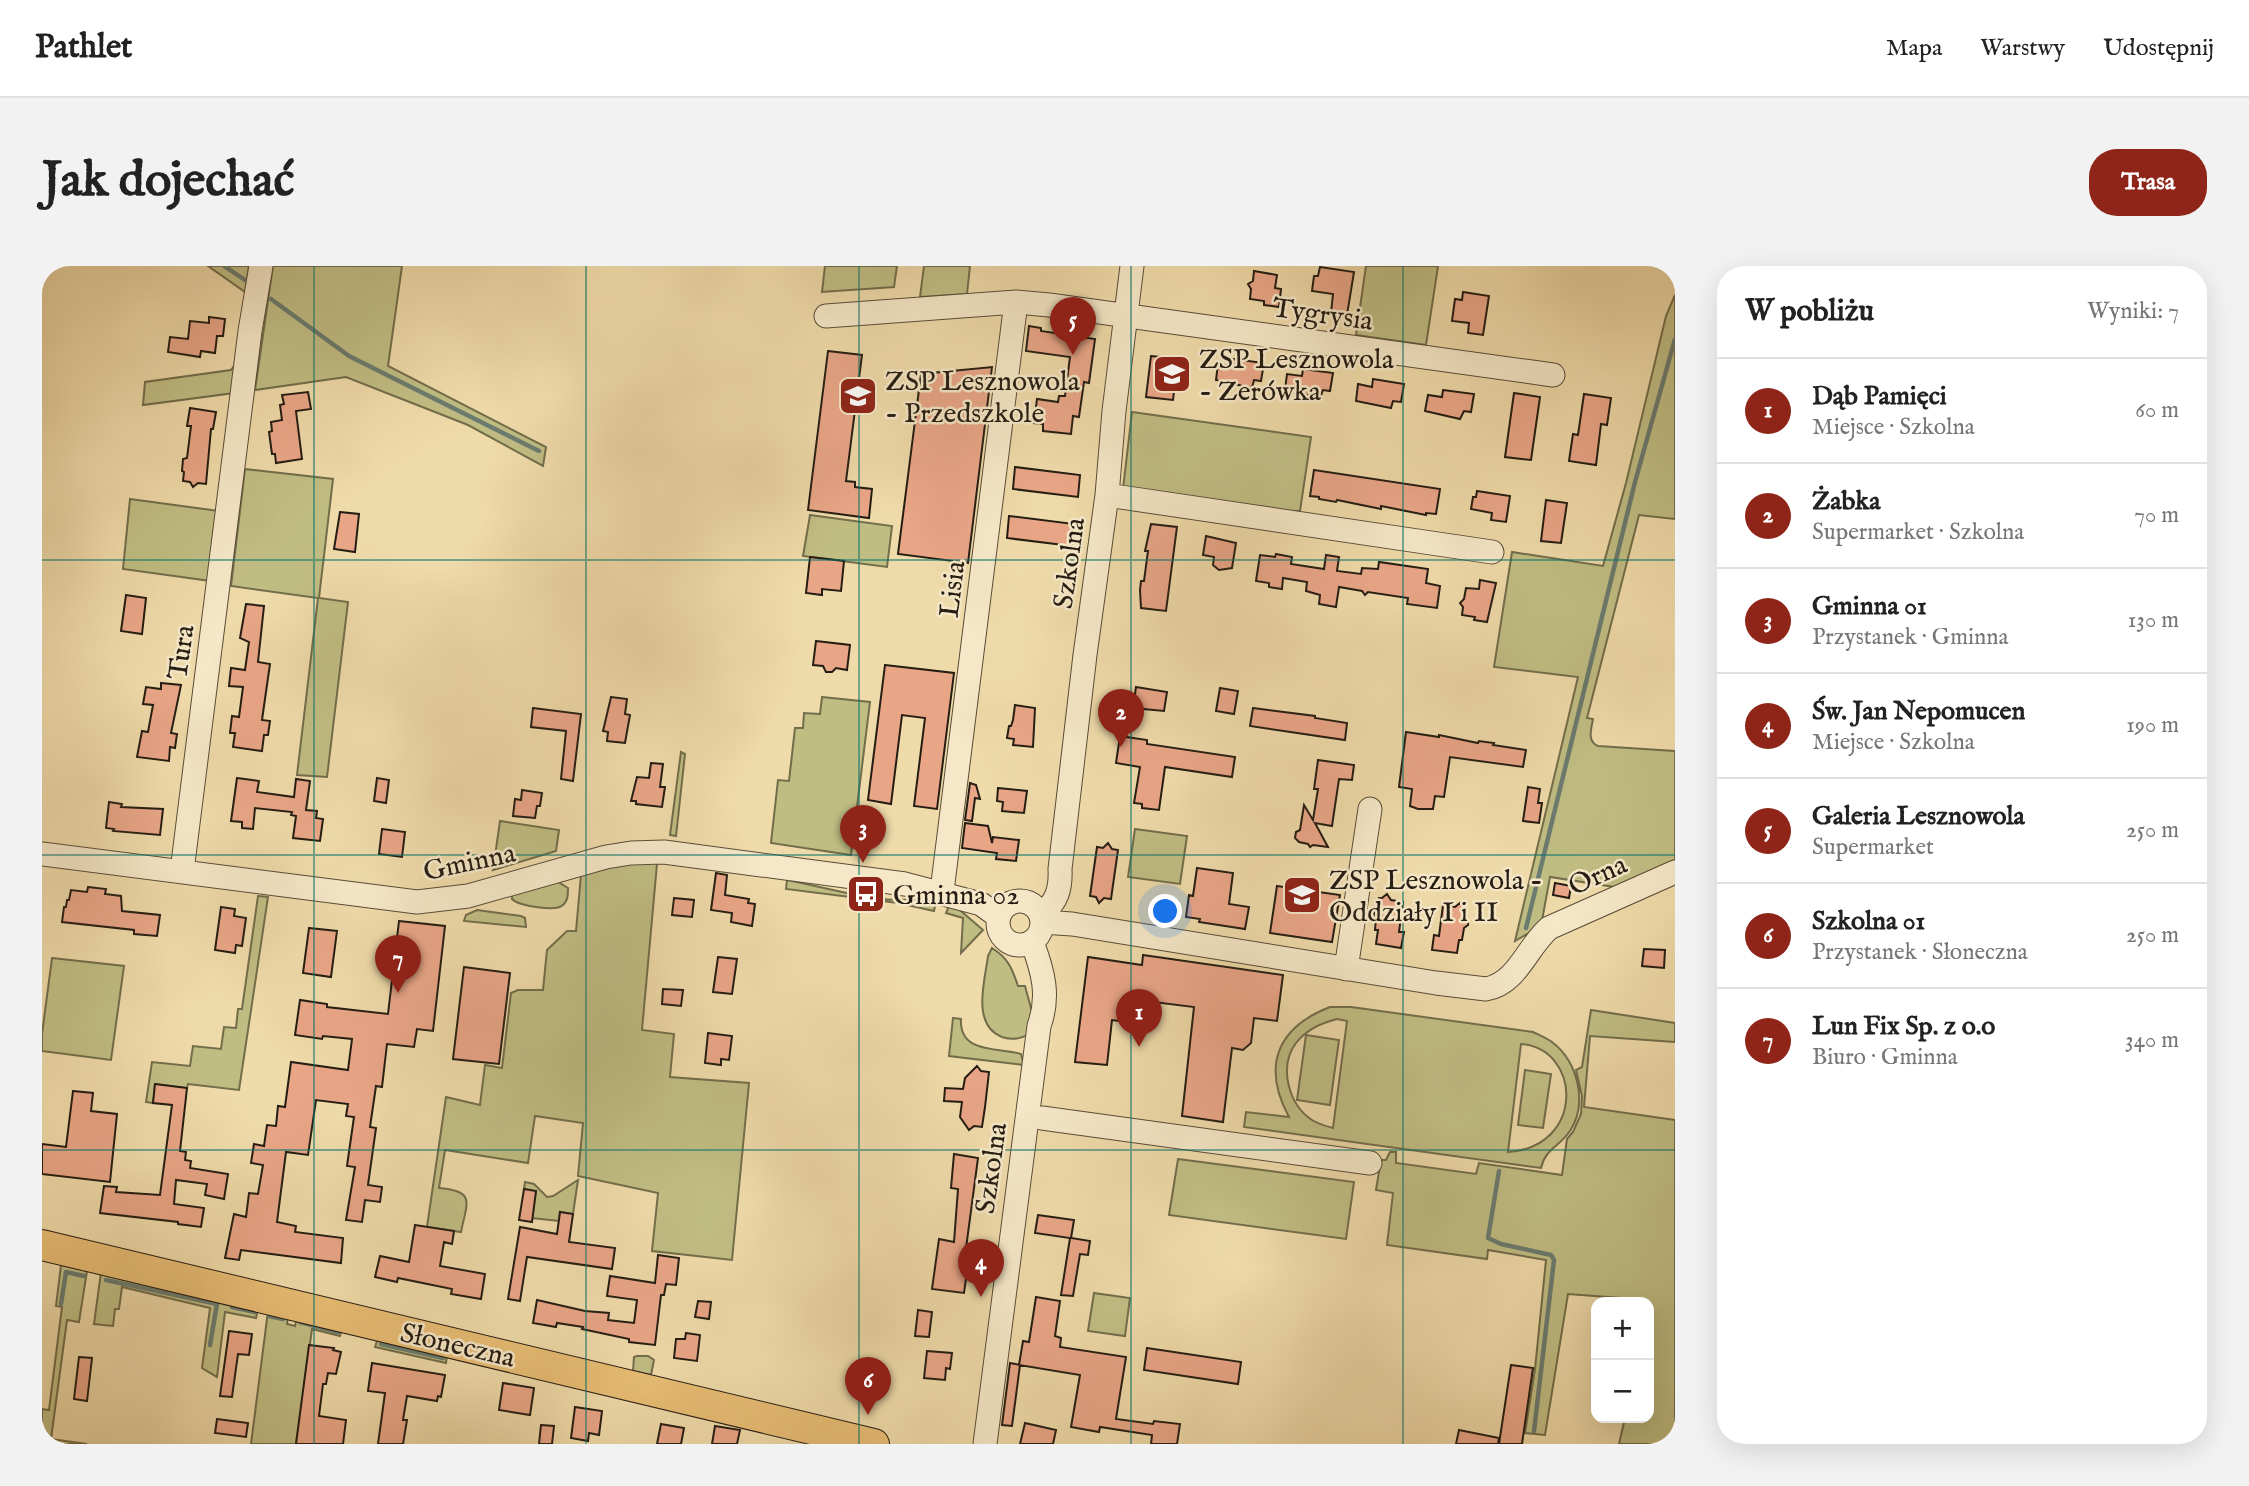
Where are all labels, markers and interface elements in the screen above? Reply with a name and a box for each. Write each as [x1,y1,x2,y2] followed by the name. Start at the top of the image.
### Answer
[35,27,132,69] text: Pathlet
[1886,33,1942,64] text: Mapa
[1980,33,2065,64] text: Warstwy
[2103,33,2214,64] text: Udostępnij
[2089,149,2207,216] button: Trasa
[42,151,295,213] text: Jak dojechać
[1270,291,1376,340] street label: Tygrysia
[1745,293,1874,331] text: W pobliżu
[1050,297,1096,355] pin: 5
[2087,297,2179,326] text: Wyniki: 7
[1199,343,1395,410] place label: ZSP Lesznowola - Zerówka
[1151,353,1193,395] school or university icon: ZSP Lesznowola - Zerówka
[885,365,1081,432] place label: ZSP Lesznowola - Przedszkole
[837,375,879,417] school or university icon: ZSP Lesznowola - Przedszkole
[1812,380,1947,413] text: Dąb Pamięci
[1764,396,1772,425] text: 1
[2135,396,2179,425] text: 60 m
[1812,413,1975,442] text: Miejsce · Szkolna
[1812,485,1880,518] text: Żabka
[1763,501,1773,530] text: 2
[2134,501,2179,530] text: 70 m
[1047,515,1094,611] street label: Szkolna
[1812,518,2024,547] text: Supermarket · Szkolna
[933,558,974,620] street label: Lisia
[1812,590,1927,623] text: Gminna 01
[1764,606,1772,635] text: 3
[2128,606,2179,635] text: 130 m
[161,622,204,682] street label: Tura
[1812,623,2009,652] text: Przystanek · Gminna
[1098,689,1144,747] pin: 2
[1812,695,2025,728] text: Św. Jan Nepomucen
[1762,711,1774,740] text: 4
[2126,711,2179,740] text: 190 m
[1812,728,1975,757] text: Miejsce · Szkolna
[1812,800,2025,833] text: Galeria Lesznowola
[840,805,886,863] pin: 3
[1764,816,1772,845] text: 5
[2126,816,2179,845] text: 250 m
[1812,833,1934,862] text: Supermarket
[420,836,520,890] street label: Gminna
[1563,848,1634,905] street label: Orna
[1329,864,1543,931] place label: ZSP Lesznowola - Oddziały I i II
[845,873,887,915] bus stop icon: Gminna 02
[1281,874,1323,916] school or university icon: ZSP Lesznowola - Oddziały I i II
[893,879,1019,914] place label: Gminna 02
[1148,894,1182,928] your location
[1812,905,1925,938] text: Szkolna 01
[1763,921,1773,950] text: 6
[2126,921,2179,950] text: 250 m
[375,935,421,993] pin: 7
[1812,938,2028,967] text: Przystanek · Słoneczna
[1116,989,1162,1047] pin: 1
[1812,1010,1995,1043] text: Lun Fix Sp. z o.o
[1763,1026,1773,1055] text: 7
[2125,1026,2179,1055] text: 340 m
[1812,1043,1958,1072] text: Biuro · Gminna
[969,1120,1016,1216] street label: Szkolna
[958,1239,1004,1297] pin: 4
[1591,1297,1654,1423] map controls
[1591,1297,1654,1360] button: +
[397,1316,519,1377] street label: Słoneczna
[845,1357,891,1415] pin: 6
[1591,1360,1654,1423] button: −

